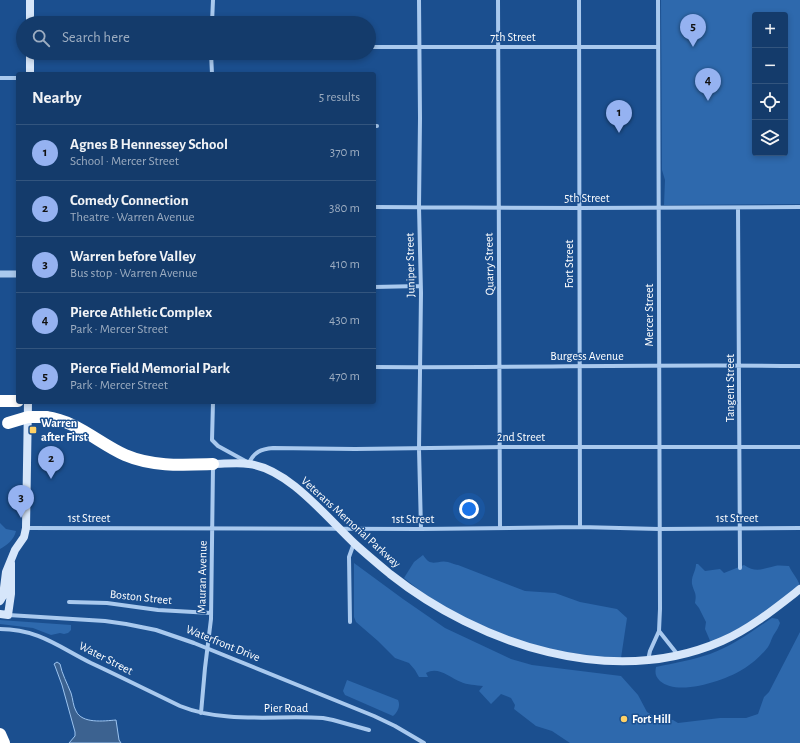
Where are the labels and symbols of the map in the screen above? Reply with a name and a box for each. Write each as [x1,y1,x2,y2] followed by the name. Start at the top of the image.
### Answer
[680,14,706,47] pin: 5
[490,31,536,43] street label: 7th Street
[695,68,721,101] pin: 4
[606,100,632,133] pin: 1
[564,192,610,204] street label: 5th Street
[482,232,497,295] street label: Quarry Street
[403,233,417,297] street label: Juniper Street
[563,240,575,288] street label: Fort Street
[643,283,655,346] street label: Mercer Street
[550,350,624,362] street label: Burgess Avenue
[724,354,736,422] street label: Tangent Street
[41,417,88,443] place label: Warren after First
[28,425,38,435] marker: Warren after First
[497,431,545,443] street label: 2nd Street
[38,446,64,479] pin: 2
[298,474,403,570] street label: Veterans Memorial Parkway
[8,485,34,518] pin: 3
[459,499,479,519] your location
[68,512,110,524] street label: 1st Street
[716,512,758,524] street label: 1st Street
[392,513,434,525] street label: 1st Street
[195,540,209,614] street label: Mauran Avenue
[109,588,173,606] street label: Boston Street
[184,623,262,663] street label: Waterfront Drive
[77,639,135,677] street label: Water Street
[264,702,308,714] street label: Pier Road
[632,713,671,725] place label: Fort Hill
[619,714,629,724] marker: Fort Hill

